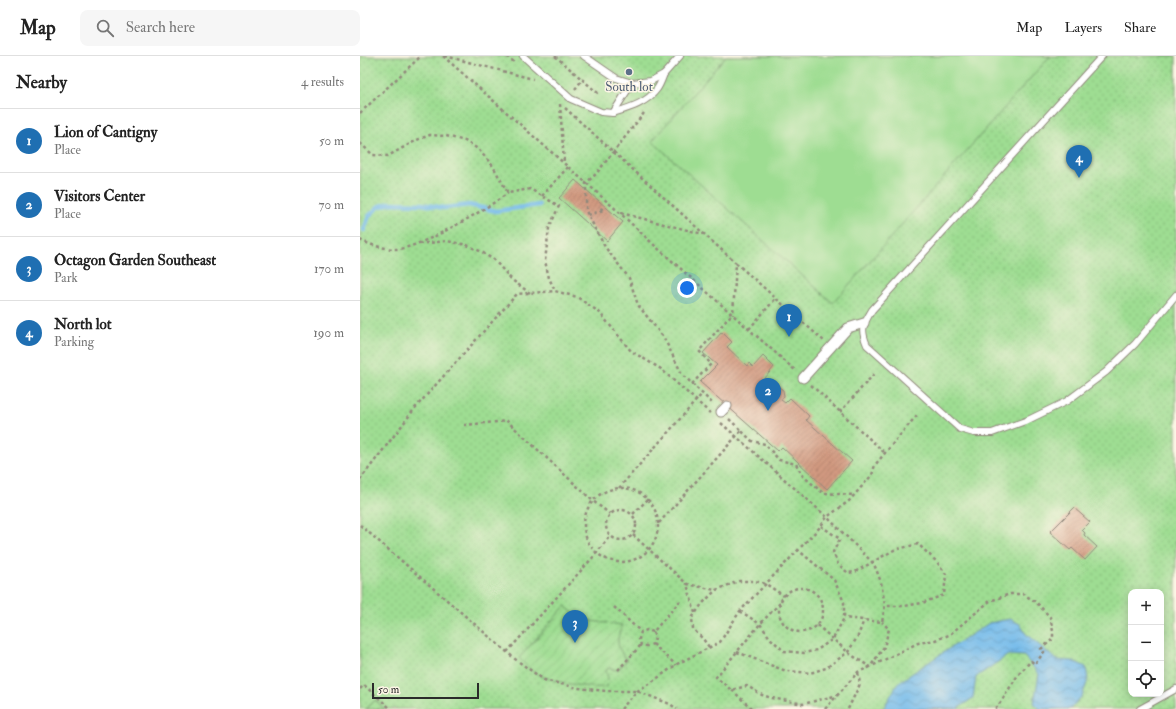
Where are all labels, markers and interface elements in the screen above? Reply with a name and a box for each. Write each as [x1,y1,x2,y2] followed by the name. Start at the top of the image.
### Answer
[80,10,360,46] search box
[20,16,56,40] text: Map
[94,17,116,39] icon: search
[126,18,195,37] text: Search here
[1016,19,1042,36] text: Map
[1064,19,1102,36] text: Layers
[1124,19,1156,36] text: Share
[624,67,634,77] marker: South lot
[16,72,67,93] text: Nearby
[301,74,344,90] text: 4 results
[605,79,653,95] place label: South lot
[54,123,157,142] text: Lion of Cantigny
[27,133,31,149] text: 1
[319,133,344,149] text: 50 m
[54,142,81,158] text: Place
[1066,145,1092,178] pin: 4
[54,187,145,206] text: Visitors Center
[26,197,32,213] text: 2
[319,197,344,213] text: 70 m
[54,206,81,222] text: Place
[54,251,216,270] text: Octagon Garden Southeast
[27,261,32,277] text: 3
[314,261,344,277] text: 170 m
[54,270,78,286] text: Park
[677,278,697,298] your location
[776,304,802,337] pin: 1
[54,315,112,334] text: North lot
[25,325,33,341] text: 4
[313,325,344,341] text: 190 m
[54,334,94,350] text: Parking
[755,378,781,411] pin: 2
[1128,589,1164,697] map controls
[1128,589,1164,625] button: +
[562,610,588,643] pin: 3
[1128,625,1164,661] button: −
[1128,661,1164,697] button: locate
[372,681,479,700] scale bar
[378,683,399,696] text: 50 m

